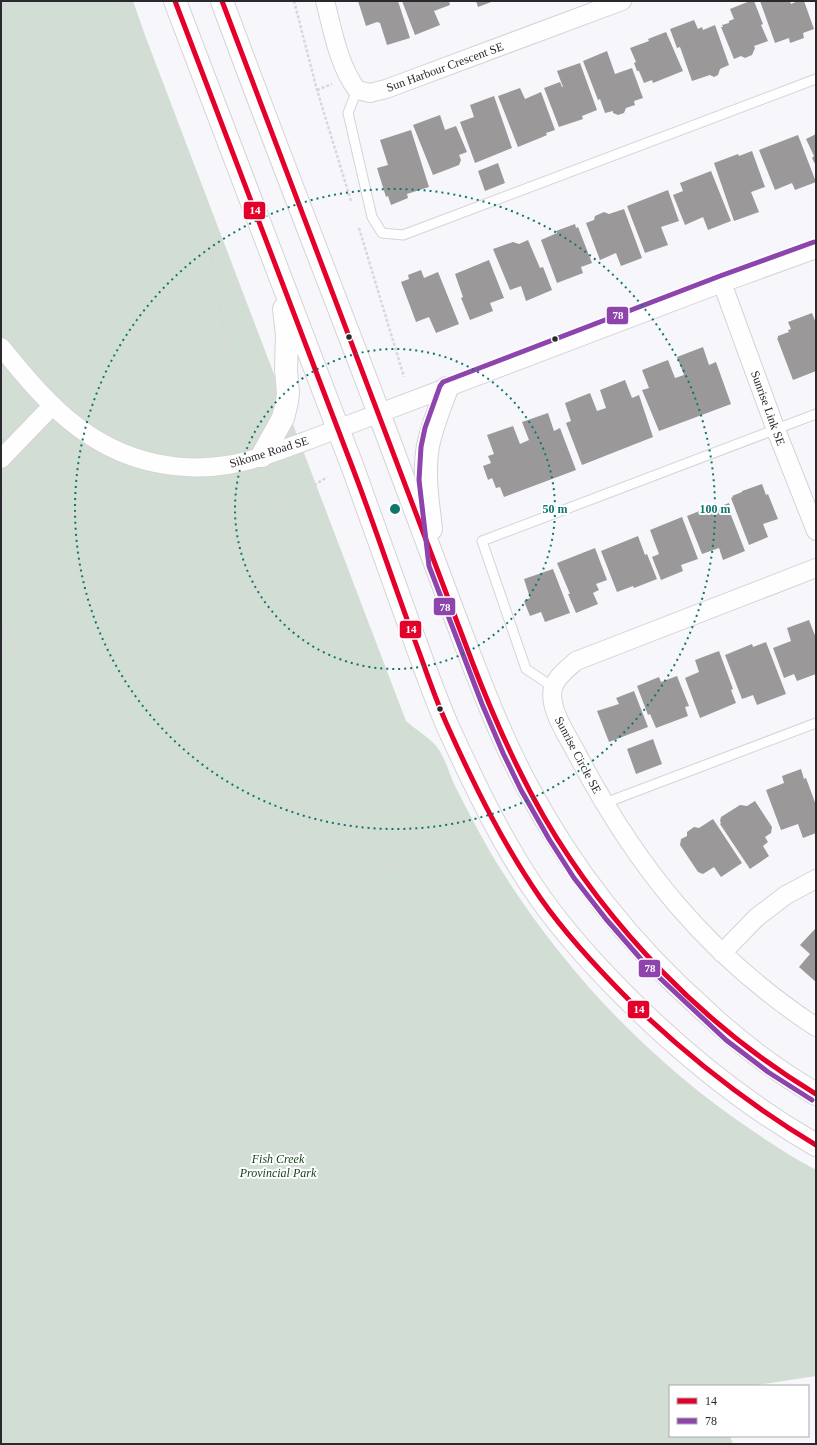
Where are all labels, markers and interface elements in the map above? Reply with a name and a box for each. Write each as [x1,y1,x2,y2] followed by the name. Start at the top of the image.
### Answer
[385,39,505,95] street label: Sun Harbour Crescent SE
[243,201,266,220] line badge: 14
[250,204,261,216] text: 14
[606,306,629,325] line badge: 78
[613,309,624,321] text: 78
[344,332,354,342] unlabelled marker
[550,334,560,344] unlabelled marker
[748,369,788,447] street label: Sunrise Link SE
[228,433,310,471] street label: Sikome Road SE
[388,502,402,516] centre of rings
[543,502,568,516] text: 50 m
[700,502,731,516] text: 100 m
[433,597,456,616] line badge: 78
[440,601,451,613] text: 78
[399,620,422,639] line badge: 14
[406,623,417,635] text: 14
[435,704,445,714] unlabelled marker
[552,714,604,796] street label: Sunrise Circle SE
[638,959,661,978] line badge: 78
[645,962,656,974] text: 78
[627,1000,650,1019] line badge: 14
[634,1003,645,1015] text: 14
[239,1152,317,1180] park label: Fish Creek Provincial Park
[669,1385,809,1437] legend
[705,1394,717,1408] text: 14
[705,1414,717,1428] text: 78

